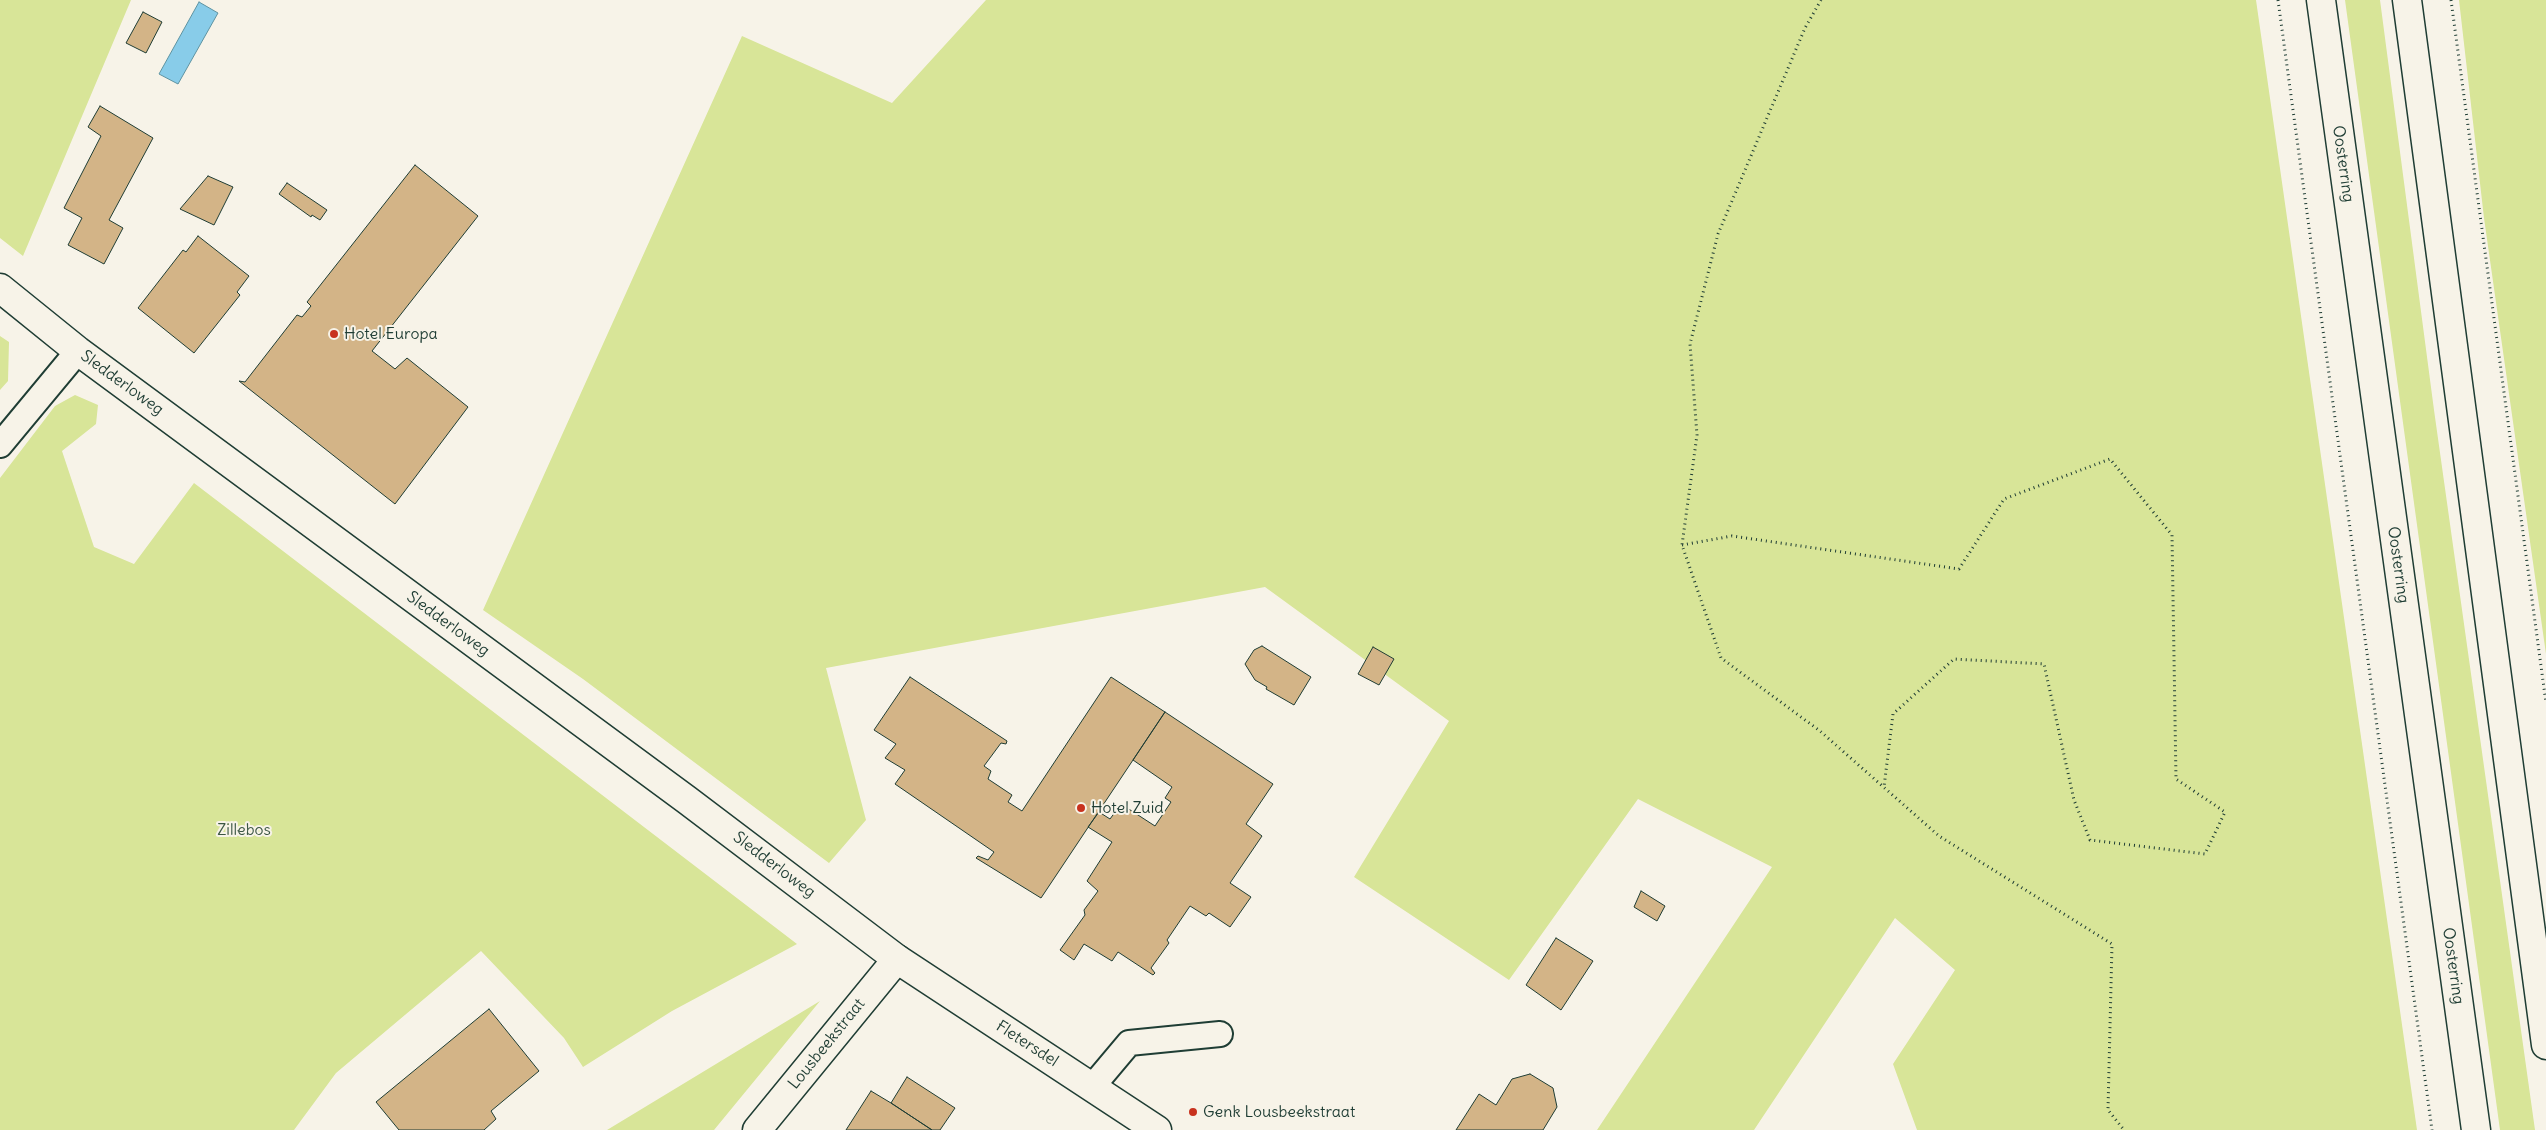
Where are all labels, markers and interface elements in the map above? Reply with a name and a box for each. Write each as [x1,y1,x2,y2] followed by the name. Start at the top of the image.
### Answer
[2328,124,2358,204] street label: Oosterring
[344,324,438,344] place label: Hotel Europa
[328,328,340,340] marker: Hotel Europa
[77,347,167,419] street label: Sledderloweg
[2383,525,2413,605] street label: Oosterring
[403,588,493,660] street label: Sledderloweg
[1091,798,1164,818] place label: Hotel Zuid
[1075,802,1087,814] marker: Hotel Zuid
[217,820,271,840] park label: Zillebos
[729,828,819,902] street label: Sledderloweg
[2438,926,2468,1006] street label: Oosterring
[785,995,869,1093] street label: Lousbeekstraat
[992,1017,1062,1071] street label: Fletersdel
[1203,1102,1355,1122] place label: Genk Lousbeekstraat
[1187,1106,1199,1118] marker: Genk Lousbeekstraat

